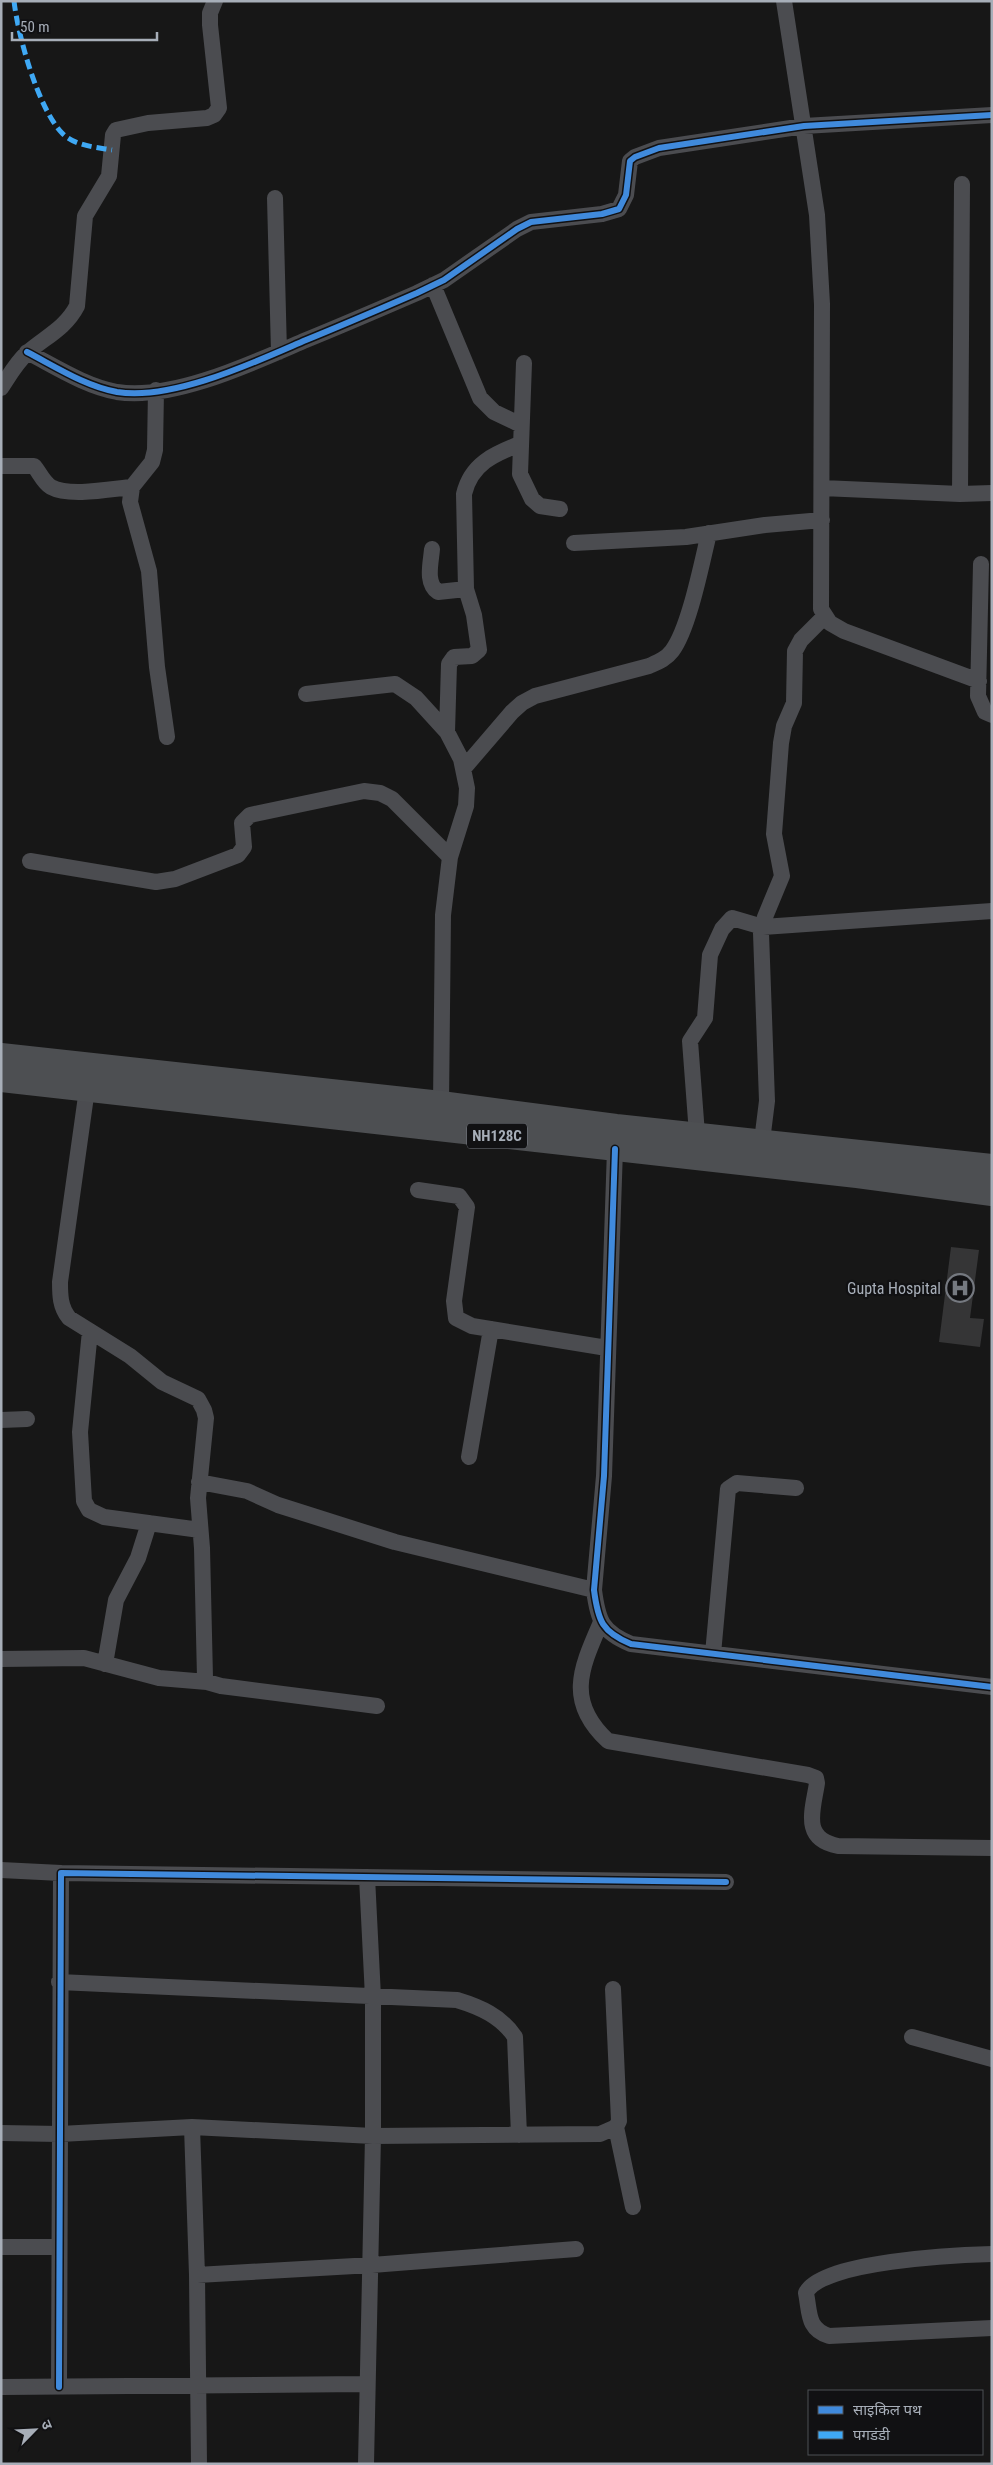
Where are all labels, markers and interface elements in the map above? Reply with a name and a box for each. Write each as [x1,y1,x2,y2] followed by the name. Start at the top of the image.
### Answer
[12,10,158,42] scale bar
[20,18,50,36] text: 50 m
[467,1124,527,1148] road number: NH128C
[945,1273,975,1303] hospital icon: Gupta Hospital
[847,1279,941,1298] place label: Gupta Hospital
[808,2390,983,2455] legend
[853,2401,922,2419] text: साइकिल पथ
[10,2405,60,2455] north arrow
[38,2418,56,2432] text: उ
[853,2426,891,2444] text: पगडंडी

